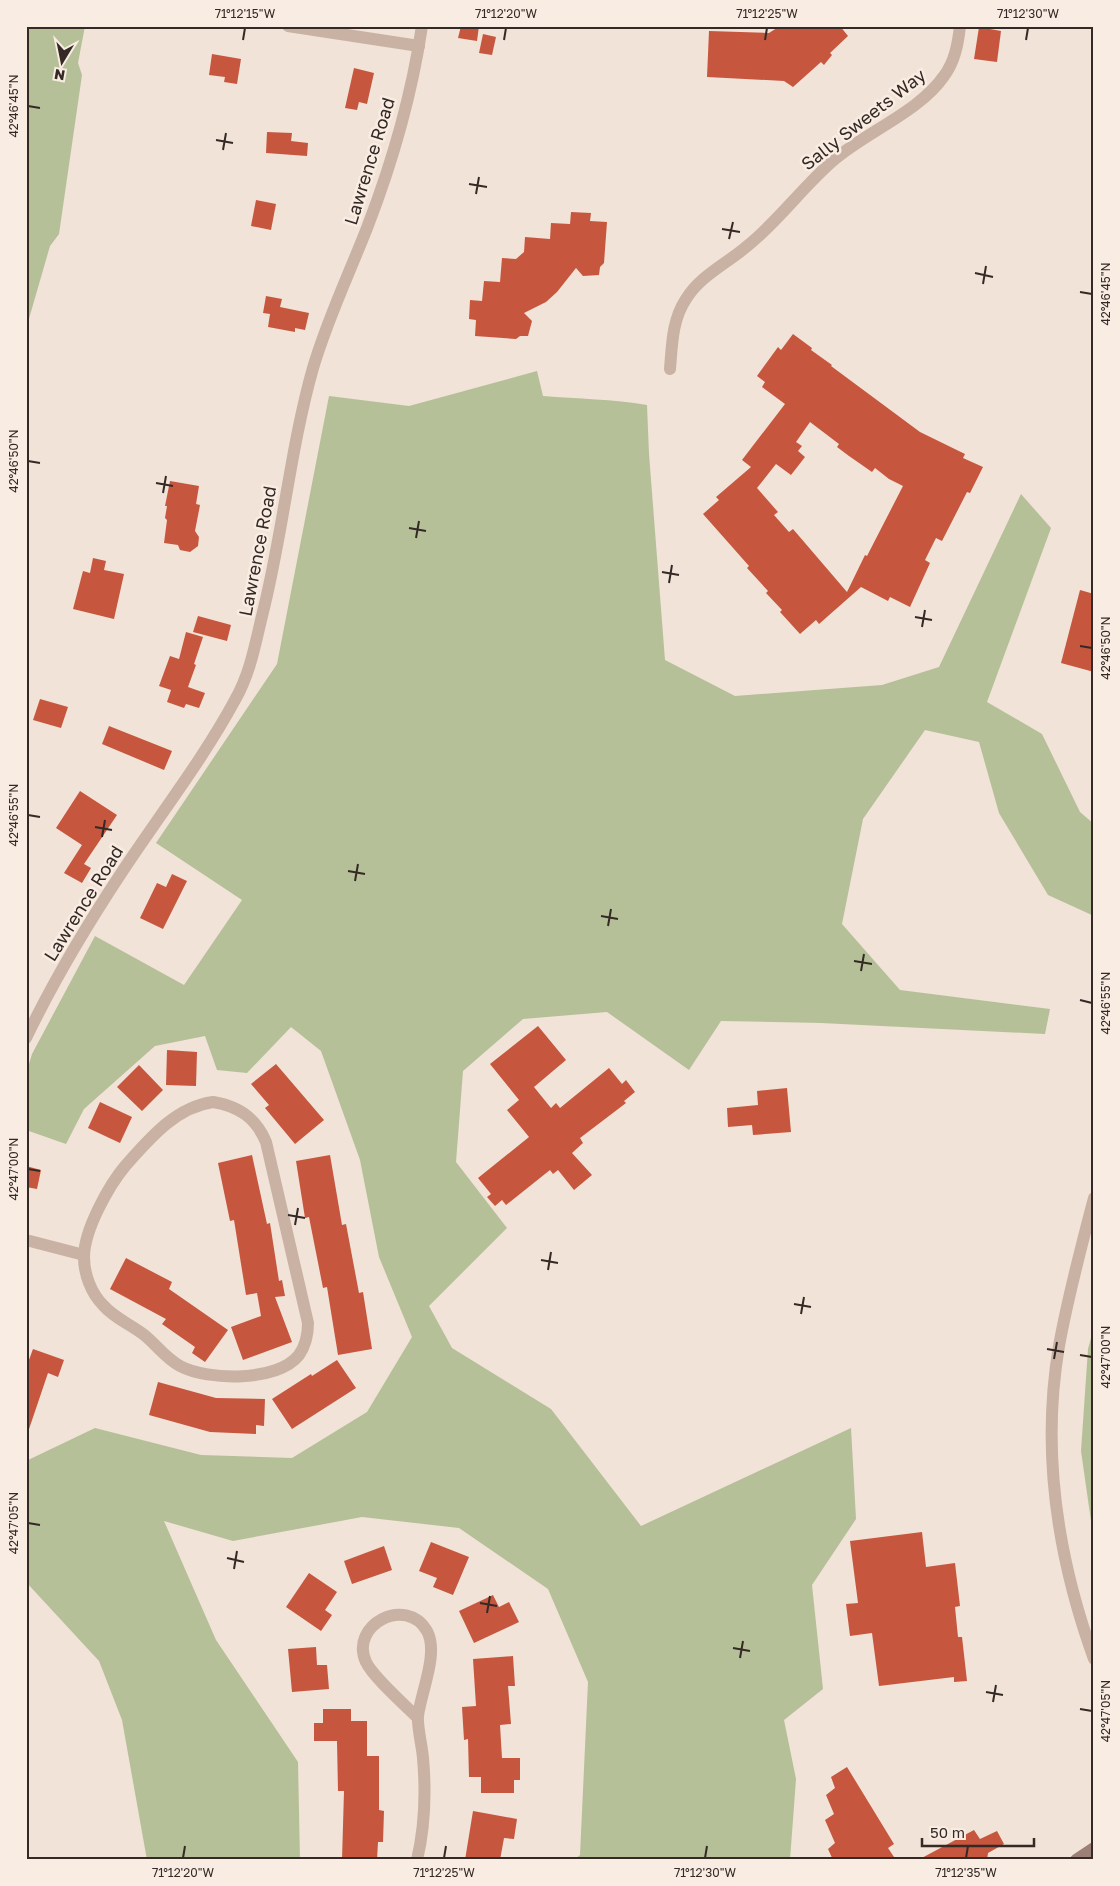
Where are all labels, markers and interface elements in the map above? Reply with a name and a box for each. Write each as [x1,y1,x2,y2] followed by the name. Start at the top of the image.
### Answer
[215,6,276,21] text: 71°12'15"W
[475,6,538,21] text: 71°12'20"W
[736,6,798,21] text: 71°12'25"W
[997,6,1060,21] text: 71°12'30"W
[38,38,88,88] north arrow
[796,64,930,174] street label: Sally Sweets Way
[53,66,66,85] text: N
[6,74,21,138] text: 42°46'45"N
[339,95,399,227] street label: Lawrence Road
[1098,262,1113,326] text: 42°46'45"N
[6,429,21,493] text: 42°46'50"N
[234,484,280,618] street label: Lawrence Road
[1098,616,1113,680] text: 42°46'50"N
[6,784,21,846] text: 42°46'55"N
[39,841,127,965] street label: Lawrence Road
[1098,972,1113,1034] text: 42°46'55"N
[6,1138,21,1200] text: 42°47'00"N
[1098,1326,1113,1388] text: 42°47'00"N
[6,1492,21,1554] text: 42°47'05"N
[1098,1680,1113,1742] text: 42°47'05"N
[922,1816,1035,1848] scale bar
[930,1823,965,1841] text: 50 m
[152,1865,215,1880] text: 71°12'20"W
[413,1865,475,1880] text: 71°12'25"W
[674,1865,737,1880] text: 71°12'30"W
[935,1865,997,1880] text: 71°12'35"W

